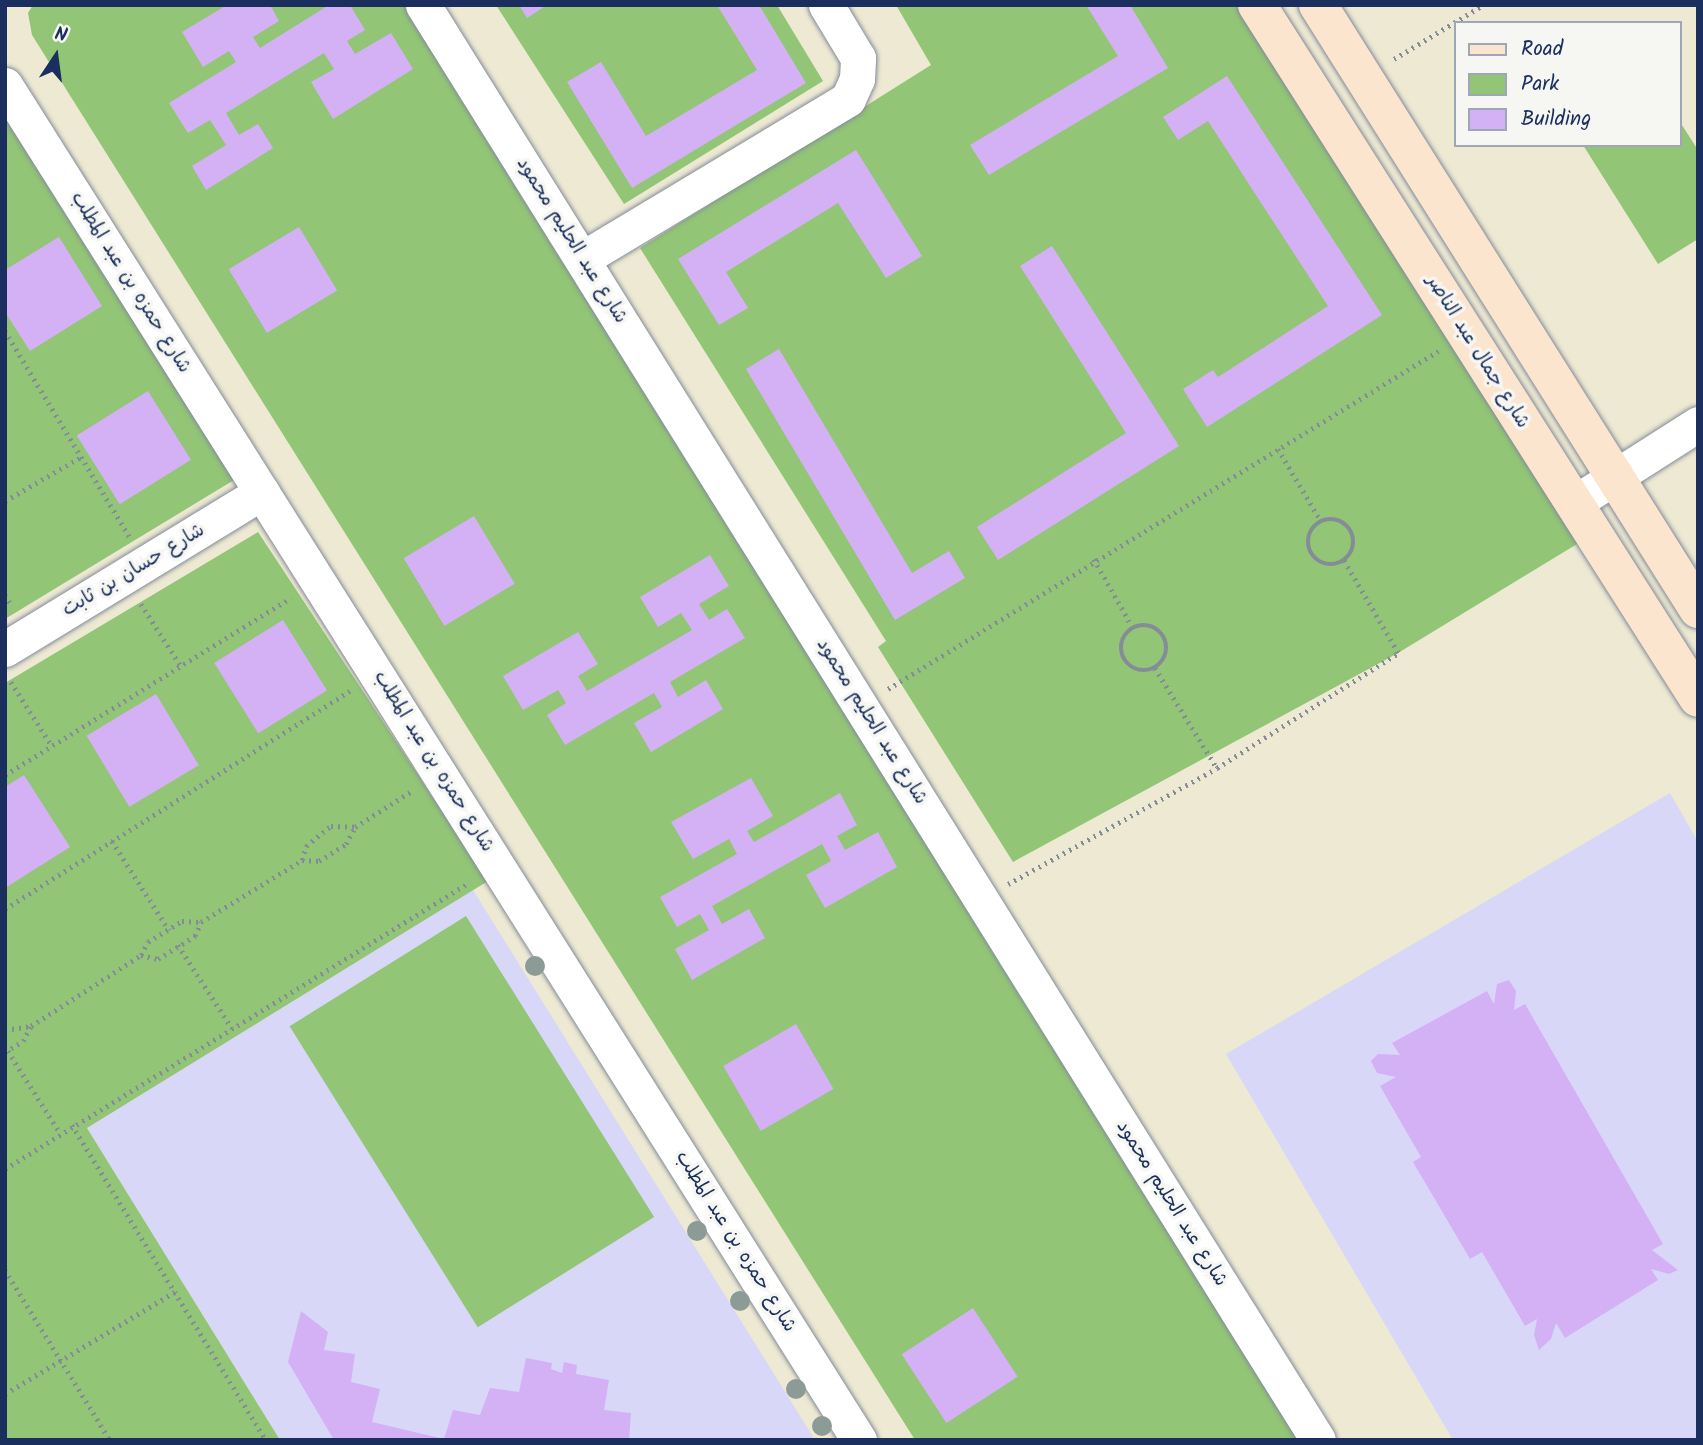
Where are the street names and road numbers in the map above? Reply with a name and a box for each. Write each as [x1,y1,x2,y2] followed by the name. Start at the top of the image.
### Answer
[511,154,631,328] street label: شارع عبد الحليم محمود
[65,188,195,378] street label: شارع حمزه بن عبد المطلب
[1421,271,1533,433] street label: شارع جمال عبد الناصر
[59,520,209,622] street label: شارع حسان بن ثابت
[811,635,931,809] street label: شارع عبد الحليم محمود
[368,667,498,857] street label: شارع حمزه بن عبد المطلب
[1111,1117,1231,1291] street label: شارع عبد الحليم محمود
[670,1147,800,1337] street label: شارع حمزه بن عبد المطلب

